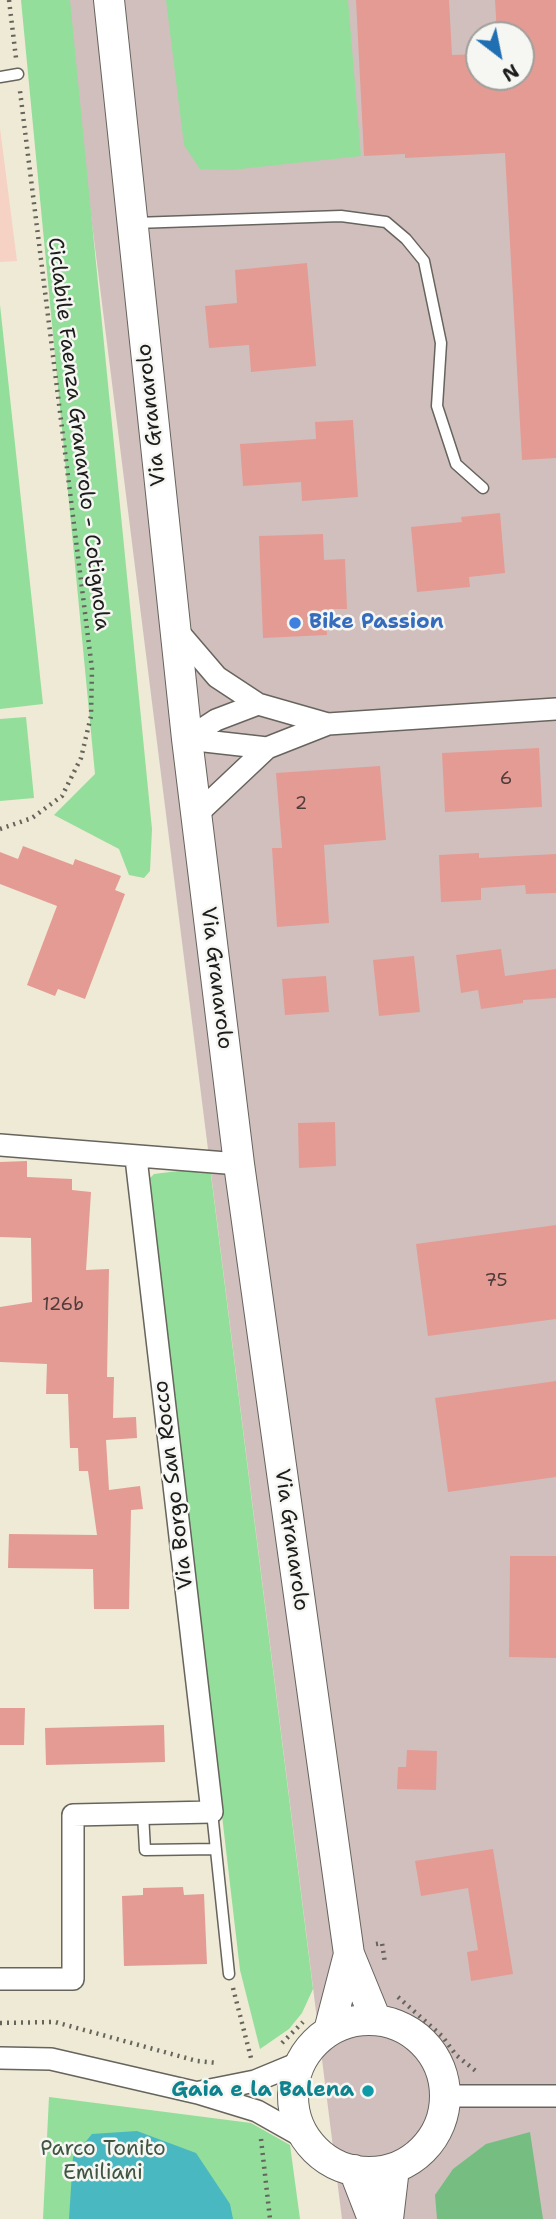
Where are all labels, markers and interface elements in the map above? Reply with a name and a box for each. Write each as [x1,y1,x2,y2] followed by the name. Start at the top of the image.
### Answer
[465,21,535,91] north arrow
[497,58,523,87] text: N
[41,236,115,632] street label: Ciclabile Faenza Granarolo - Cotignola
[132,342,172,488] street label: Via Granarolo
[309,610,444,636] place label: Bike Passion
[287,615,303,631] marker: Bike Passion
[500,768,512,790] house number: 6
[295,793,307,815] house number: 2
[195,905,237,1051] street label: Via Granarolo
[485,1270,507,1292] house number: 75
[42,1294,84,1316] house number: 126b
[149,1379,199,1591] street label: Via Borgo San Rocco
[269,1467,313,1613] street label: Via Granarolo
[171,2078,354,2104] place label: Gaia e la Balena
[360,2083,376,2099] marker: Gaia e la Balena
[40,2137,166,2187] park label: Parco Tonito Emiliani

